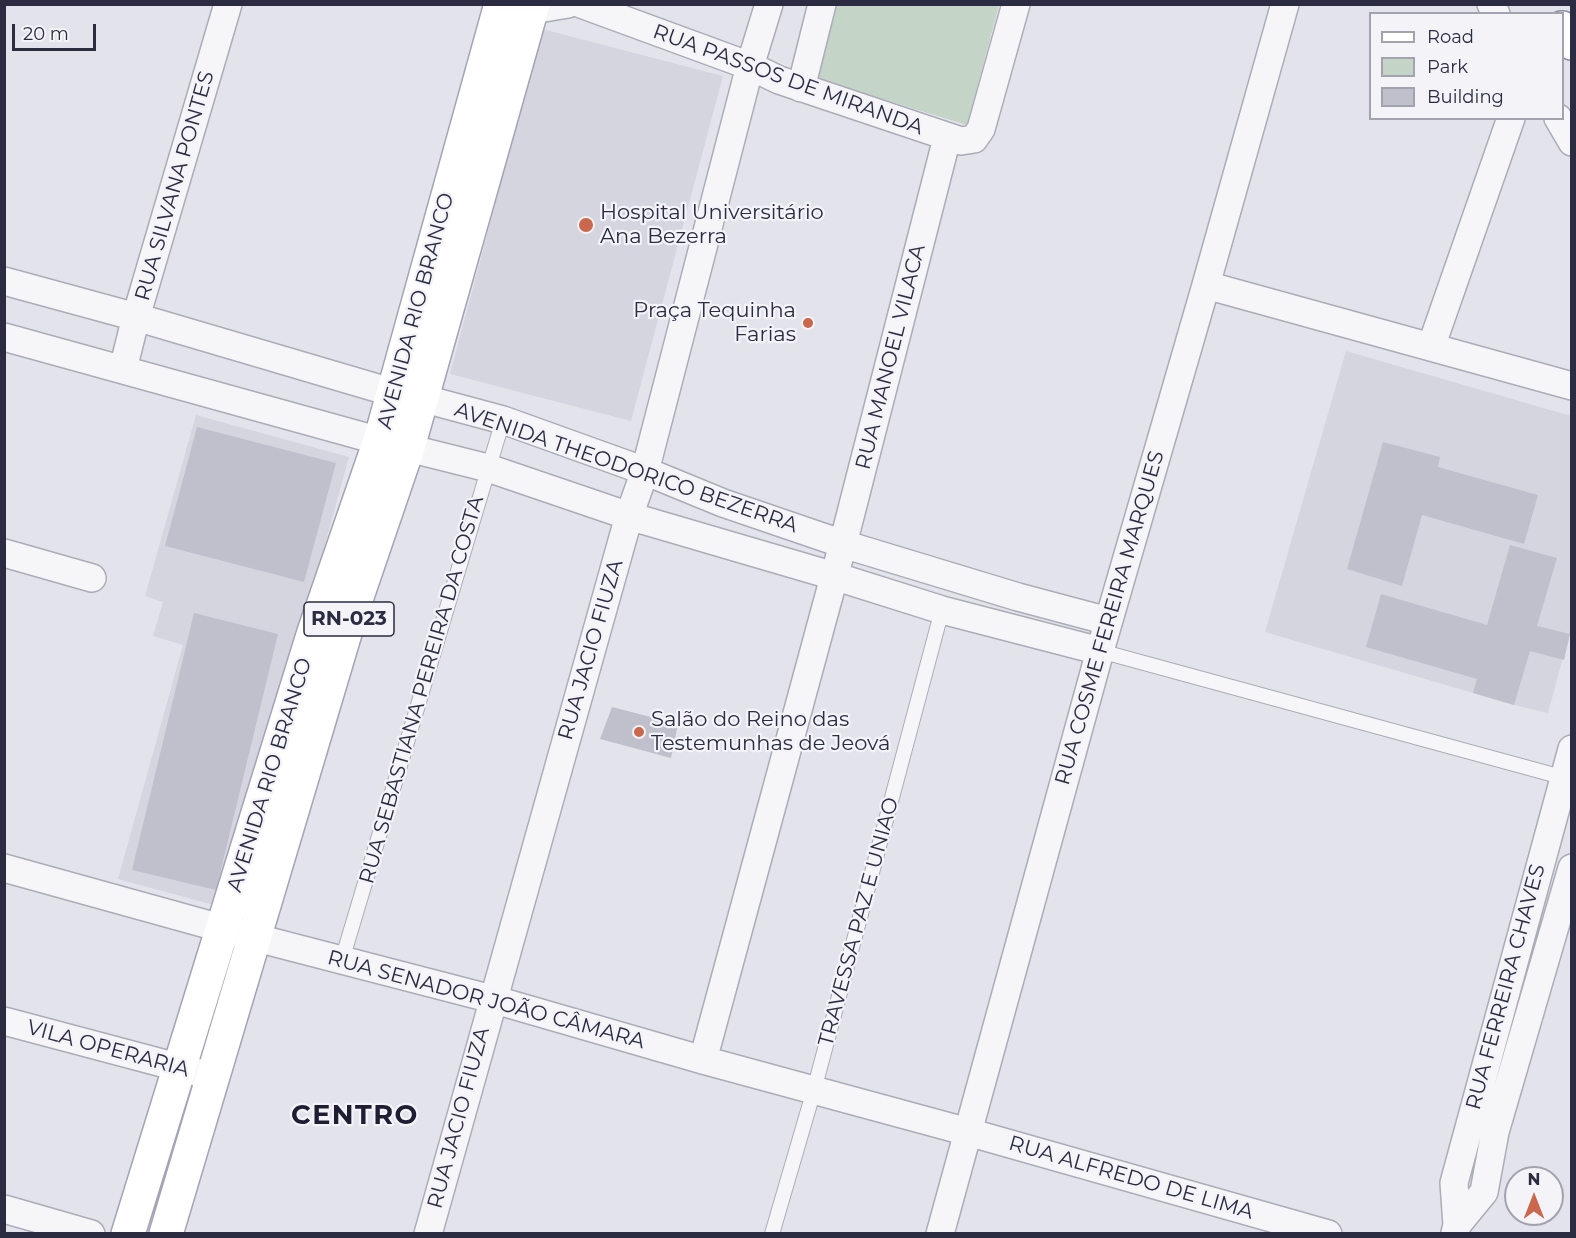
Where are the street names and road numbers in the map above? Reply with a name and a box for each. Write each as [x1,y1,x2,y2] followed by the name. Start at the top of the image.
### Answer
[649,19,927,141] street label: RUA PASSOS DE MIRANDA
[130,68,220,304] street label: RUA SILVANA PONTES
[372,190,460,432] street label: AVENIDA RIO BRANCO
[851,242,931,472] street label: RUA MANOEL VILACA
[451,397,801,539] street label: AVENIDA THEODORICO BEZERRA
[1050,448,1170,788] street label: RUA COSME FEREIRA MARQUES
[354,493,490,887] street label: RUA SEBASTIANA PEREIRA DA COSTA
[553,557,629,743] street label: RUA JACIO FIUZA
[304,602,394,636] road number: RN-023
[222,655,318,895] street label: AVENIDA RIO BRANCO
[814,795,904,1049] street label: TRAVESSA PAZ E UNIAO
[1461,861,1551,1113] street label: RUA FERREIRA CHAVES
[325,945,647,1055] street label: RUA SENADOR JOÃO CÂMARA
[24,1015,192,1083] street label: VILA OPERARIA
[423,1025,495,1211] street label: RUA JACIO FIUZA
[1006,1131,1256,1225] street label: RUA ALFREDO DE LIMA

